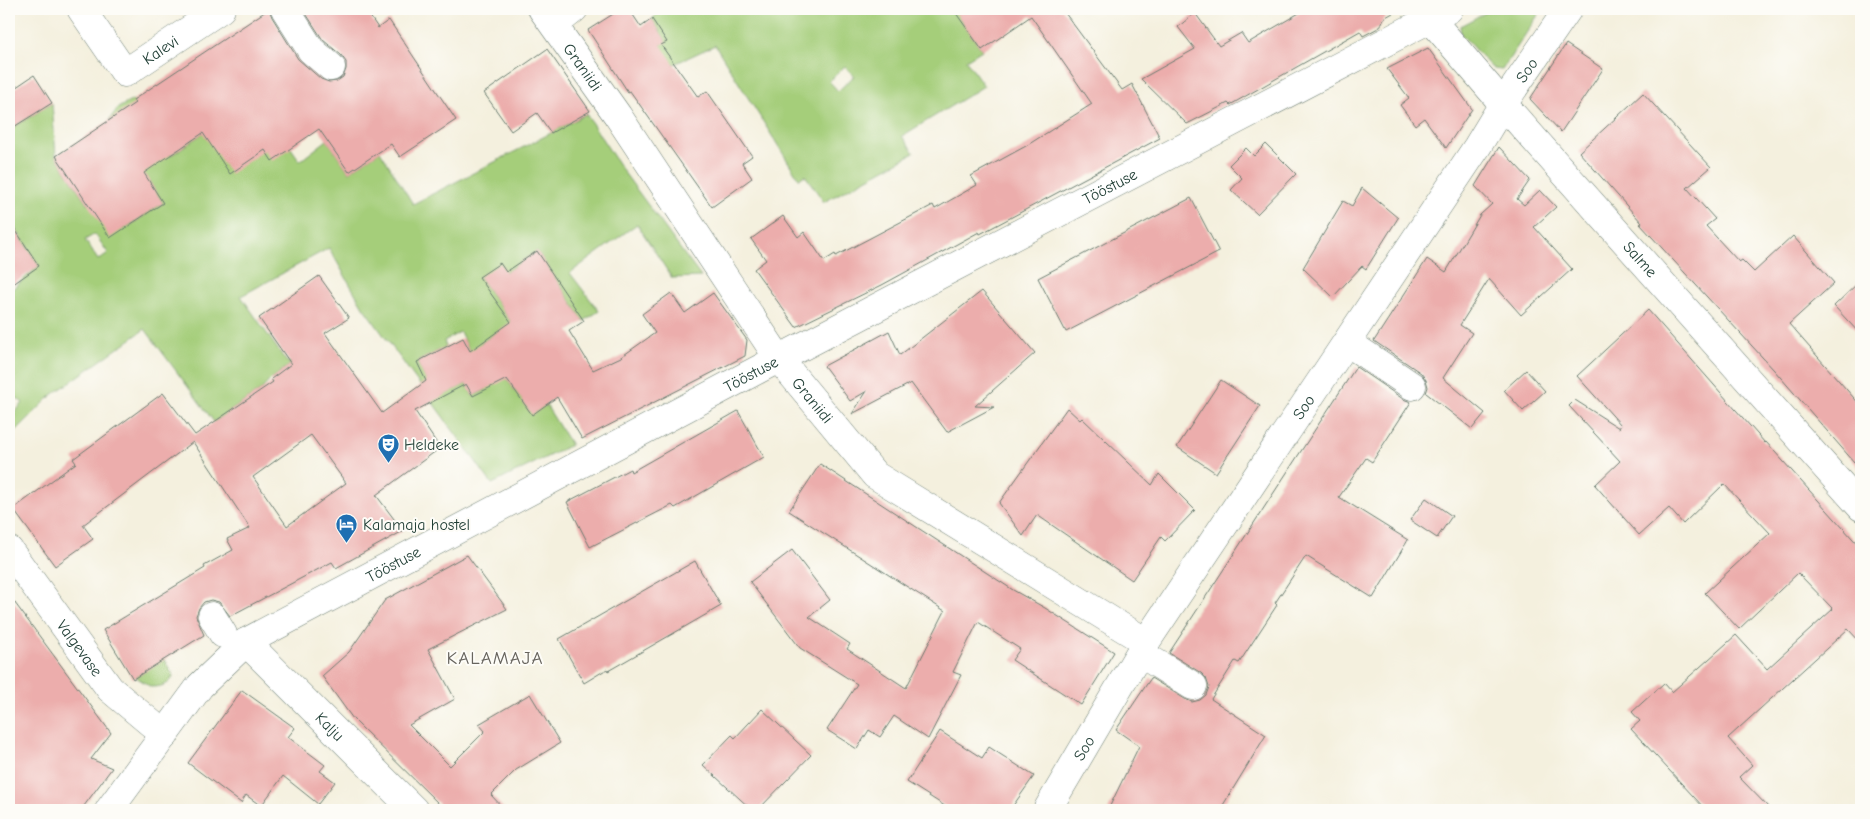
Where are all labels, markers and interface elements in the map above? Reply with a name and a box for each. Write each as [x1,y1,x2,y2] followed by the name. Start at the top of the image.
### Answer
[140,32,182,69] street label: Kalevi
[559,40,605,95] street label: Graniidi
[1512,55,1542,86] street label: Soo
[1080,165,1140,209] street label: Tööstuse
[1619,238,1660,281] street label: Salme
[721,353,781,396] street label: Tööstuse
[788,374,836,427] street label: Graniidi
[1289,392,1319,423] street label: Soo
[376,432,400,463] theatre icon: Heldeke
[404,436,459,454] place label: Heldeke
[335,512,359,543] hotel icon: Kalamaja hostel
[363,516,470,534] place label: Kalamaja hostel
[363,543,424,586] street label: Tööstuse
[53,617,106,680] street label: Valgevase
[447,647,543,669] district label: KALAMAJA
[312,709,347,745] street label: Kalju
[1070,733,1099,764] street label: Soo

